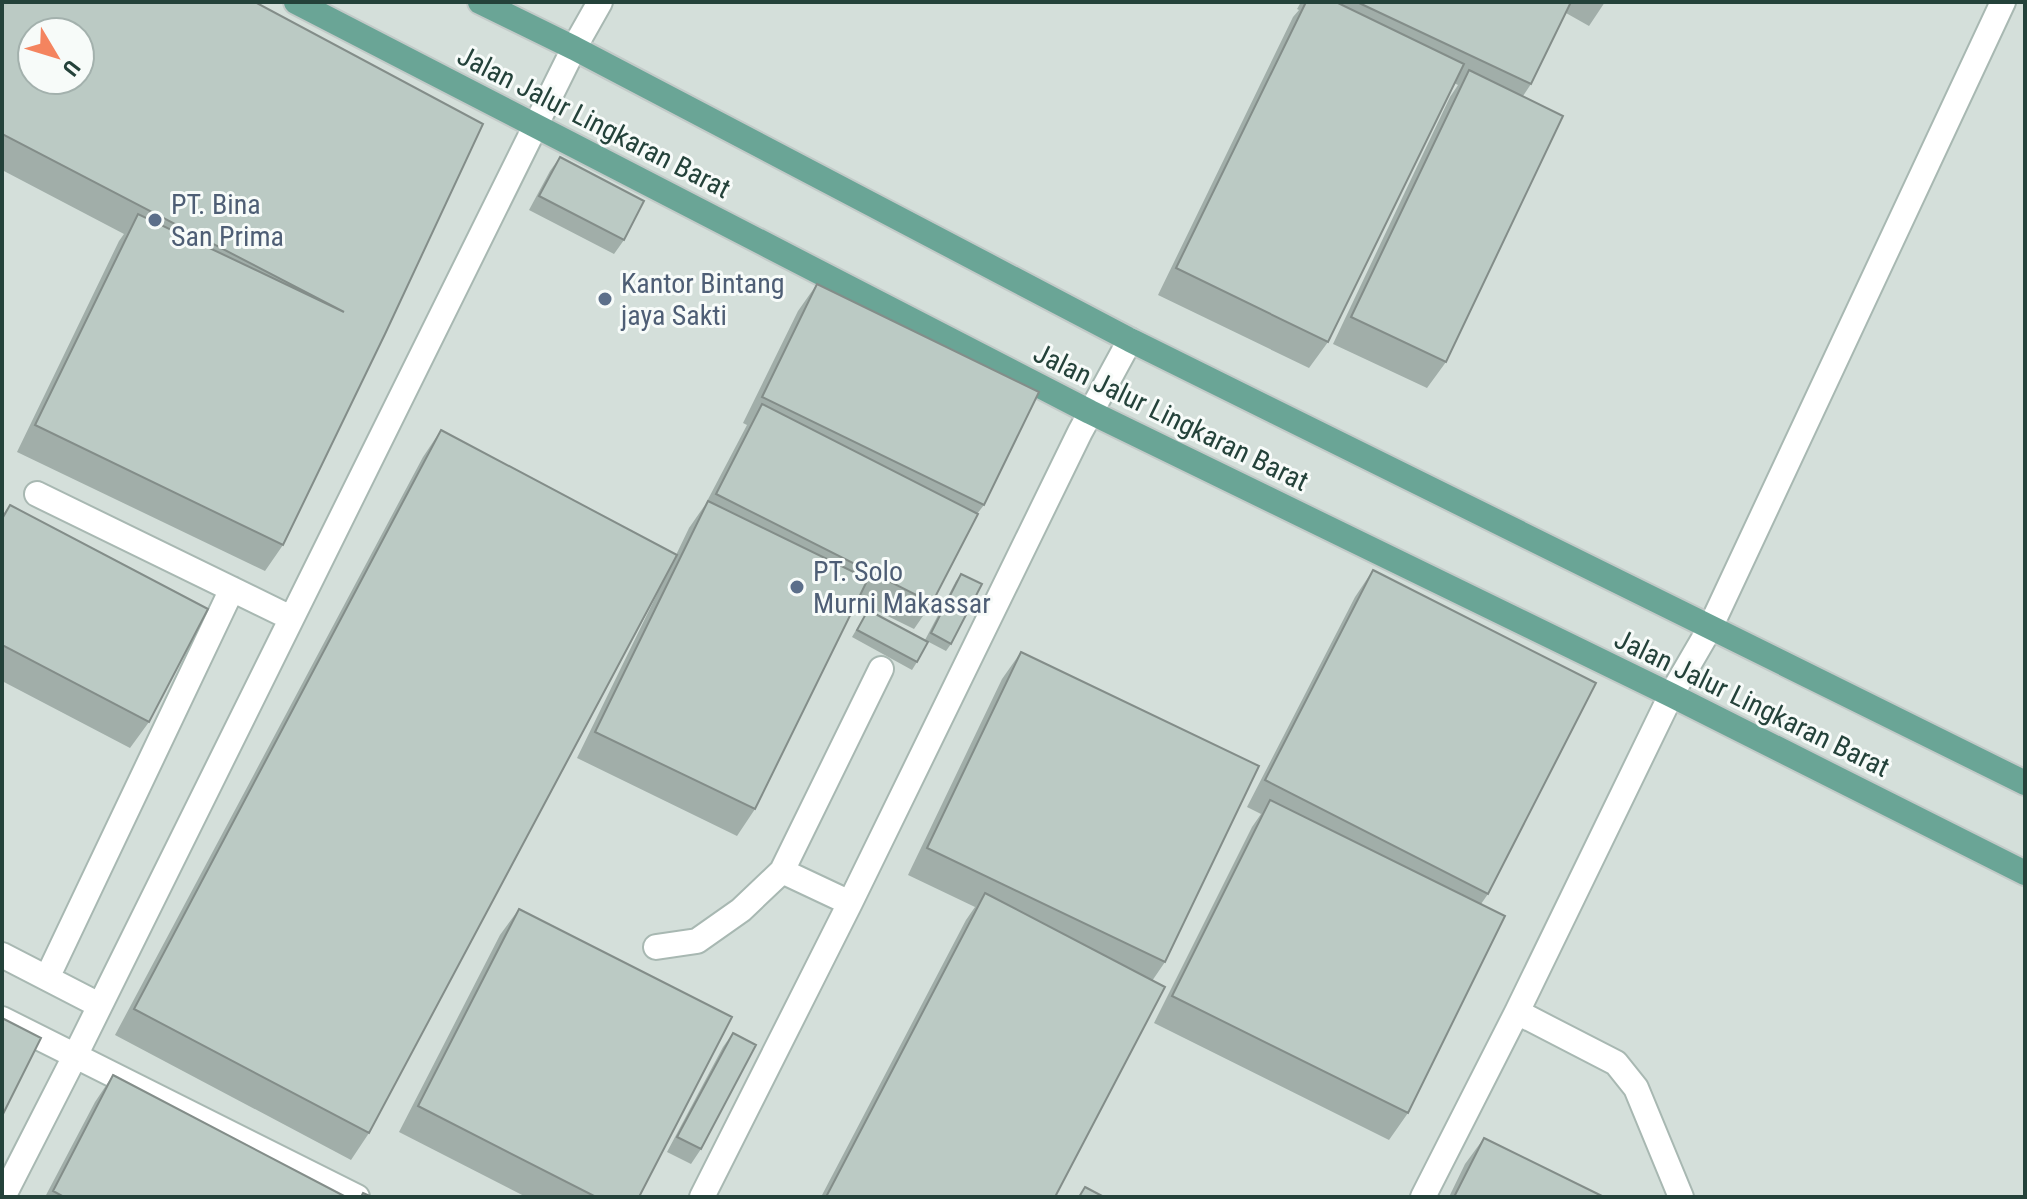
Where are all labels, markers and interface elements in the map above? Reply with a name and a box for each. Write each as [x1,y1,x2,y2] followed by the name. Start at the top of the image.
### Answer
[16,16,96,96] north arrow
[452,39,736,205] street label: Jalan Jalur Lingkaran Barat
[58,55,85,81] text: U
[171,188,284,253] place label: PT. Bina San Prima
[146,211,164,229] marker: PT. Bina San Prima
[620,267,785,332] place label: Kantor Bintang jaya Sakti
[596,290,614,308] marker: Kantor Bintang jaya Sakti
[1028,336,1314,498] street label: Jalan Jalur Lingkaran Barat
[813,555,991,620] place label: PT. Solo Murni Makassar
[788,578,806,596] marker: PT. Solo Murni Makassar
[1609,622,1895,784] street label: Jalan Jalur Lingkaran Barat

